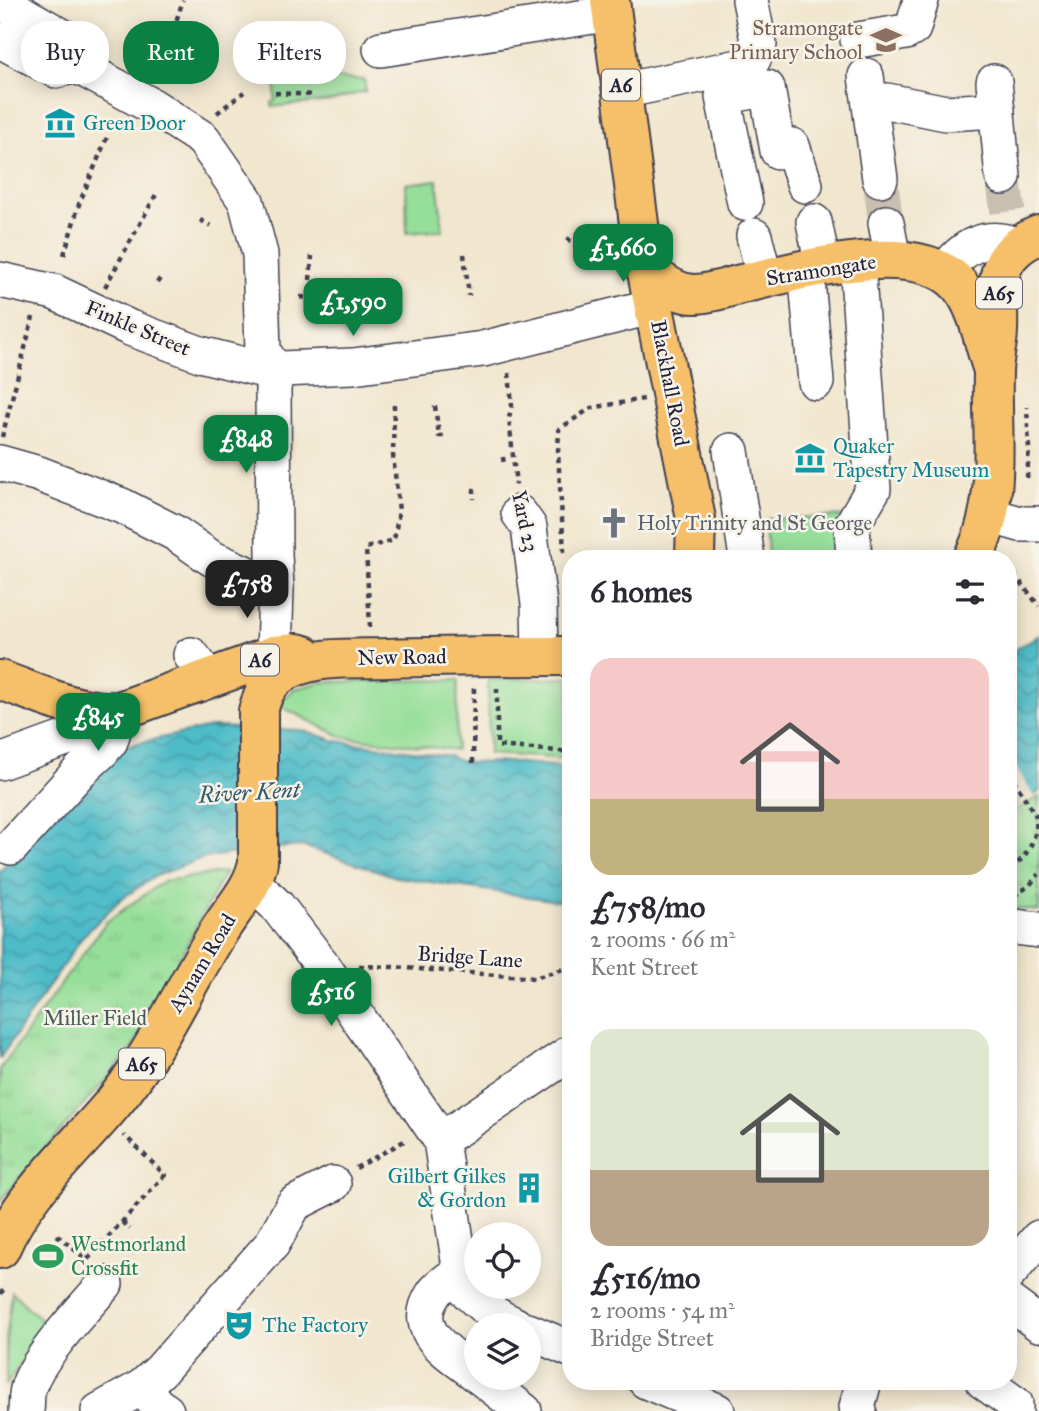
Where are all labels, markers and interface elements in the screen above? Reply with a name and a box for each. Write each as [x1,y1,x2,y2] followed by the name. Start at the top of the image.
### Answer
[729,15,863,65] place label: Stramongate Primary School
[21,21,109,84] chip: Buy
[123,21,219,84] chip: Rent
[233,21,346,84] chip: Filters
[869,23,903,57] school or university icon: Stramongate Primary School
[602,69,640,100] road number: A6
[43,106,77,140] museum icon: Green Door
[83,110,185,136] place label: Green Door
[566,224,680,284] pin: £1,660
[589,233,657,261] text: £1,660
[764,248,878,292] street label: Stramongate
[296,278,410,338] pin: £1,590
[976,278,1022,308] road number: A65
[319,287,387,315] text: £1,590
[82,294,195,362] street label: Finkle Street
[645,318,695,449] street label: Blackhall Road
[205,416,287,475] pin: £848
[219,424,273,452] text: £848
[833,433,990,483] place label: Quaker Tapestry Museum
[793,441,827,475] museum icon: Quaker Tapestry Museum
[506,488,544,554] street label: Yard 23
[597,506,631,540] church icon: Holy Trinity and St George
[637,510,872,536] place label: Holy Trinity and St George
[206,560,288,620] pin: £758
[221,569,273,597] text: £758
[951,573,989,611] icon: filters
[590,574,692,610] text: 6 homes
[357,643,447,671] street label: New Road
[241,645,279,676] road number: A6
[57,694,139,753] pin: £845
[72,702,124,730] text: £845
[727,704,853,830] icon: home
[197,775,302,809] water label: River Kent
[590,889,705,925] text: £758/mo
[162,909,242,1018] street label: Aynam Road
[590,925,735,953] text: 2 rooms · 66 m²
[416,940,524,974] street label: Bridge Lane
[590,953,698,981] text: Kent Street
[290,968,372,1028] pin: £516
[307,977,355,1005] text: £516
[43,1005,148,1031] park label: Miller Field
[119,1048,165,1080] road number: A65
[727,1075,853,1201] icon: home
[388,1163,506,1213] place label: Gilbert Gilkes & Gordon
[512,1171,546,1205] building icon: Gilbert Gilkes & Gordon
[464,1222,541,1390] map controls
[464,1222,541,1299] button: locate
[71,1231,187,1281] place label: Westmorland Crossfit
[31,1239,65,1273] sports icon: Westmorland Crossfit
[590,1260,700,1296] text: £516/mo
[590,1296,735,1324] text: 2 rooms · 54 m²
[222,1308,256,1342] theatre icon: The Factory
[262,1312,369,1338] place label: The Factory
[464,1313,541,1390] button: layers
[590,1324,714,1352] text: Bridge Street

